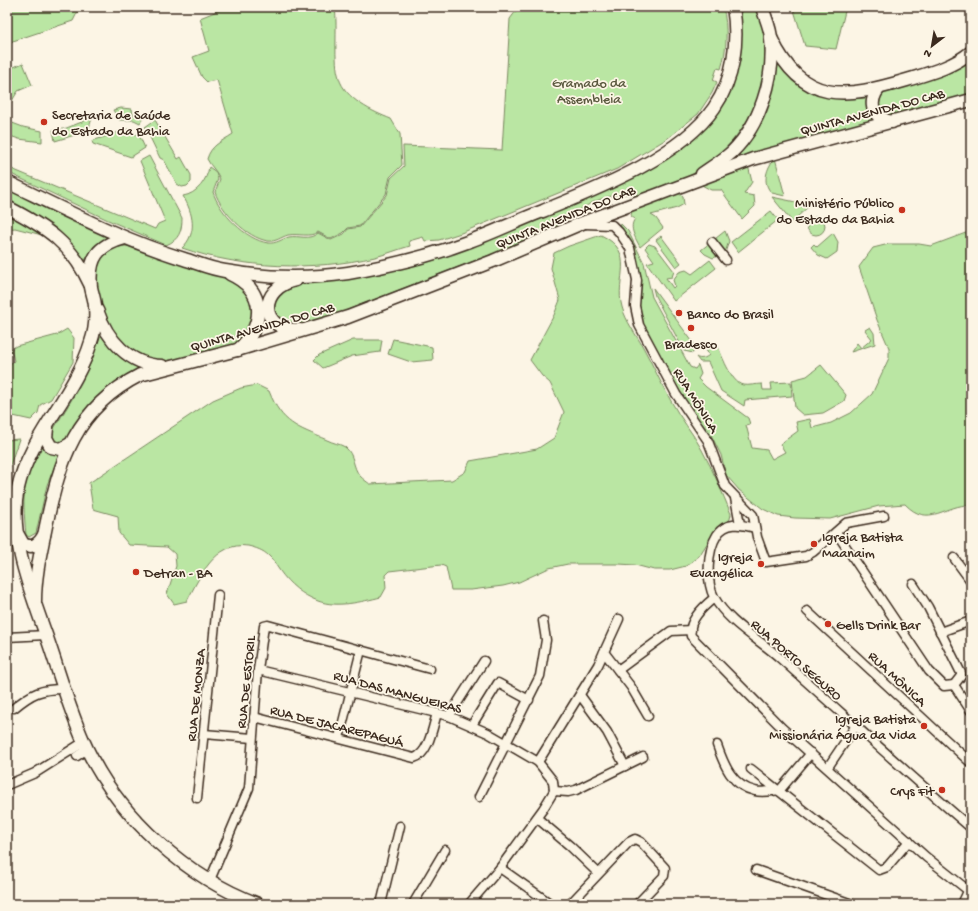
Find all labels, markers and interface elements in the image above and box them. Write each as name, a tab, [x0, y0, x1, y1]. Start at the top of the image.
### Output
north arrow	[912, 26, 952, 66]
text: N	[922, 46, 934, 60]
park label: Gramado da Assembleia	[552, 76, 627, 109]
street label: QUINTA AVENIDA DO CAB	[799, 86, 948, 141]
place label: Secretaria de Saúde do Estado da Bahia	[52, 108, 171, 141]
marker: Secretaria de Saúde do Estado da Bahia	[39, 117, 49, 127]
street label: QUINTA AVENIDA DO CAB	[494, 182, 639, 254]
place label: Ministério Público do Estado da Bahia	[777, 196, 895, 229]
marker: Ministério Público do Estado da Bahia	[897, 205, 907, 215]
street label: QUINTA AVENIDA DO CAB	[189, 299, 337, 357]
place label: Banco do Brasil	[686, 307, 774, 324]
marker: Banco do Brasil	[674, 308, 684, 318]
marker: Bradesco	[686, 323, 696, 333]
place label: Bradesco	[664, 337, 717, 354]
street label: RUA MÔNICA	[668, 366, 722, 438]
place label: Igreja Batista Maanaim	[822, 530, 904, 563]
marker: Igreja Batista Maanaim	[809, 539, 819, 549]
place label: Igreja Evangélica	[690, 550, 754, 583]
marker: Igreja Evangélica	[756, 559, 766, 569]
place label: Detran - BA	[143, 566, 213, 583]
marker: Detran - BA	[131, 567, 141, 577]
street label: RUA PORTO SEGURO	[746, 617, 845, 706]
place label: Gells Drink Bar	[836, 618, 921, 635]
marker: Gells Drink Bar	[823, 619, 833, 629]
street label: RUA DE ESTORIL	[234, 634, 261, 729]
street label: RUA DE MONZA	[184, 648, 211, 742]
street label: RUA MÔNICA	[864, 649, 930, 712]
street label: RUA DAS MANGUEIRAS	[331, 668, 464, 719]
street label: RUA DE JACAREPAGUÁ	[268, 703, 406, 752]
place label: Igreja Batista Missionária Água da Vida	[769, 712, 917, 745]
marker: Igreja Batista Missionária Água da Vida	[919, 721, 929, 731]
place label: Crys Fit	[890, 784, 935, 801]
marker: Crys Fit	[937, 785, 947, 795]

